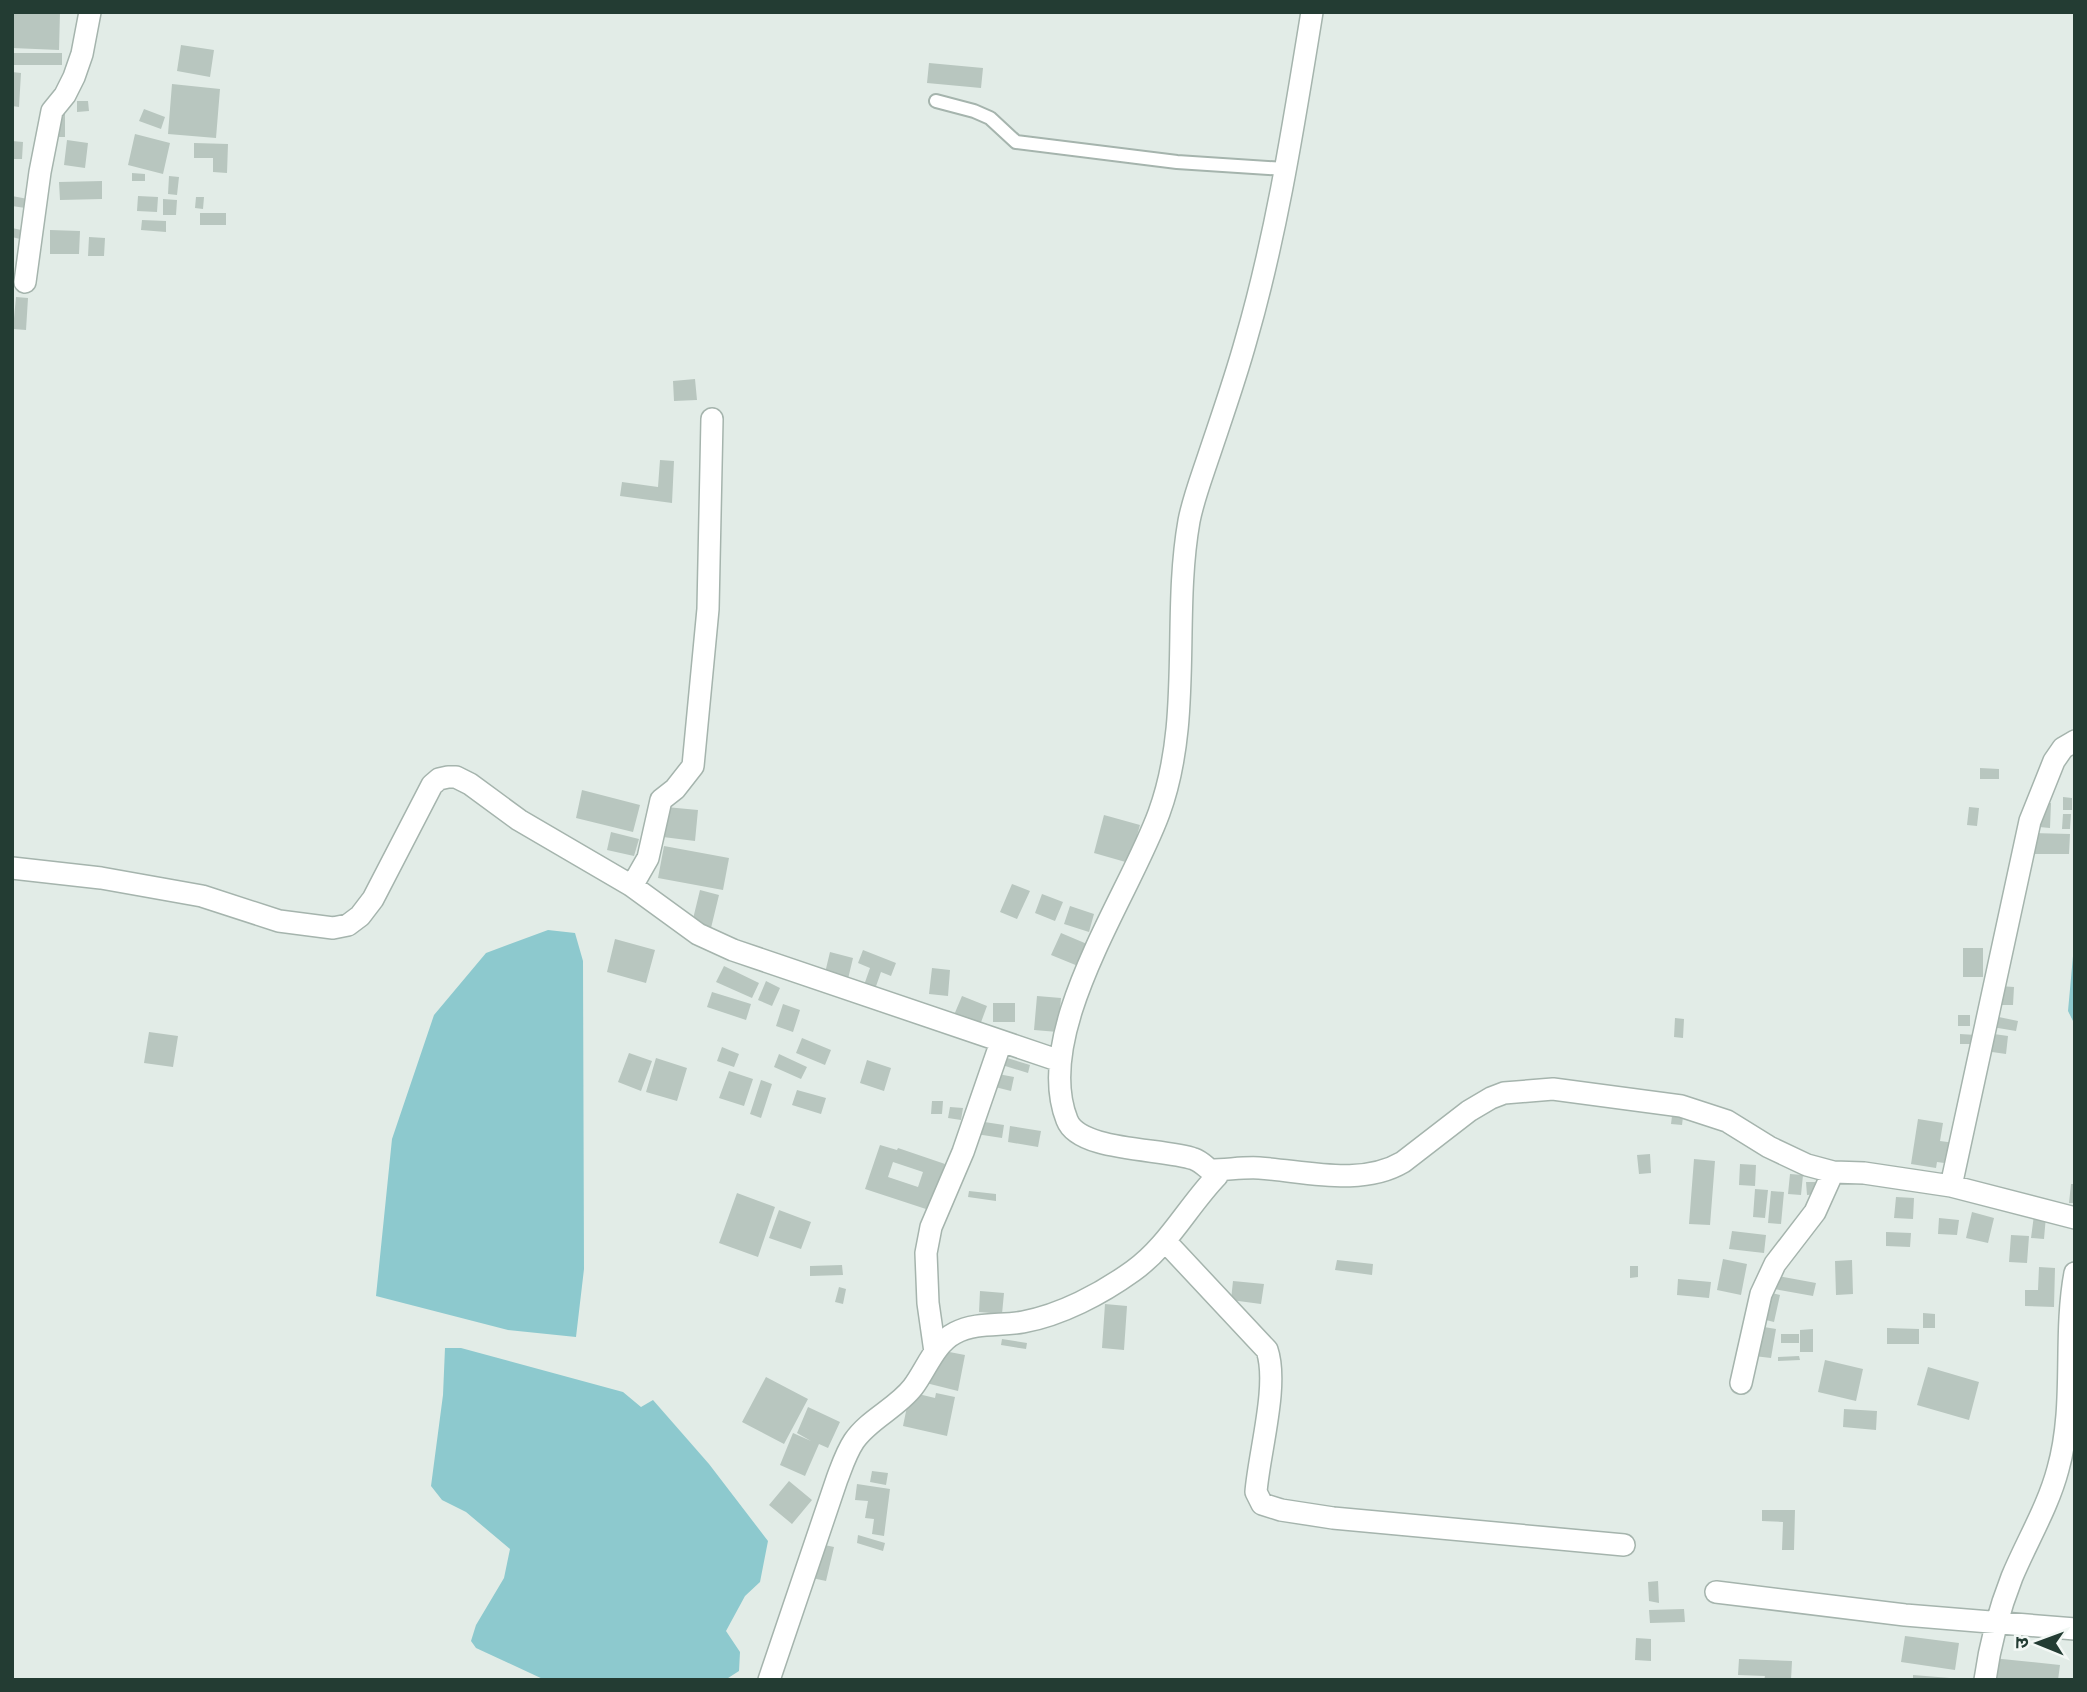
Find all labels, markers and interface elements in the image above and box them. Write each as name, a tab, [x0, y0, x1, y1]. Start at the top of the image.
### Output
north arrow	[2003, 1608, 2073, 1678]
text: उ	[2011, 1636, 2033, 1648]

